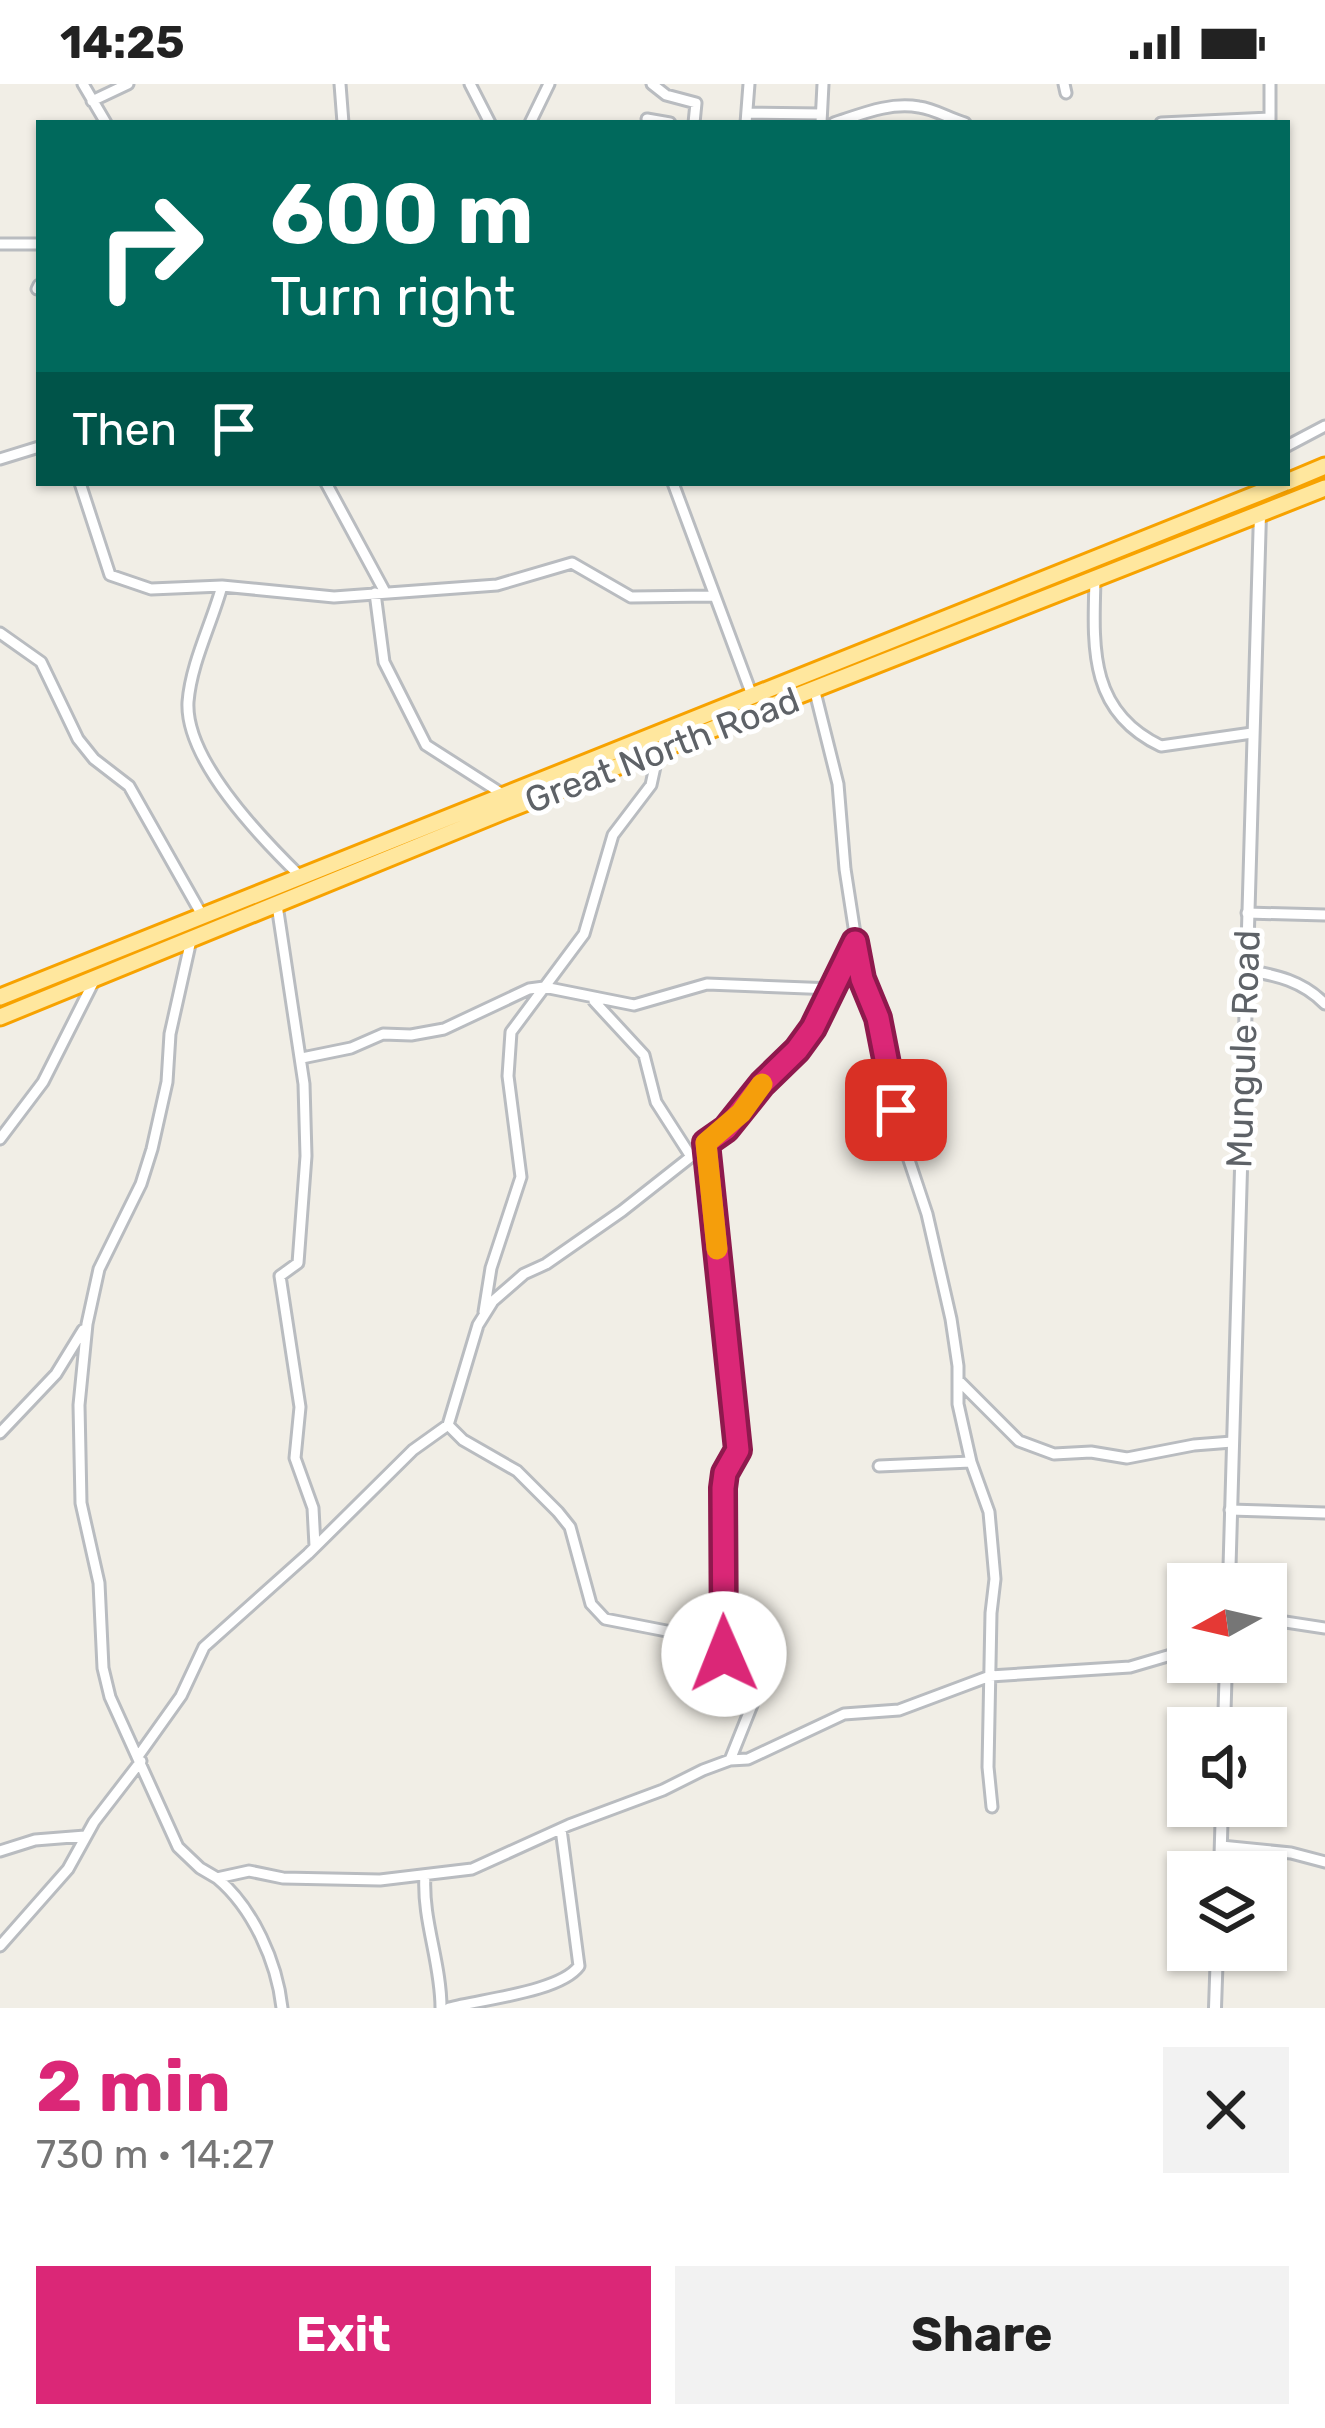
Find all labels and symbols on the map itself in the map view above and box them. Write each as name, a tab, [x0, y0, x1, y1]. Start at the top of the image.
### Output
street label: Great North Road	[519, 678, 805, 822]
street label: Mungule Road	[1217, 929, 1269, 1169]
pin	[845, 1059, 947, 1161]
north arrow	[1167, 1563, 1287, 1683]
position arrow	[661, 1591, 787, 1717]

